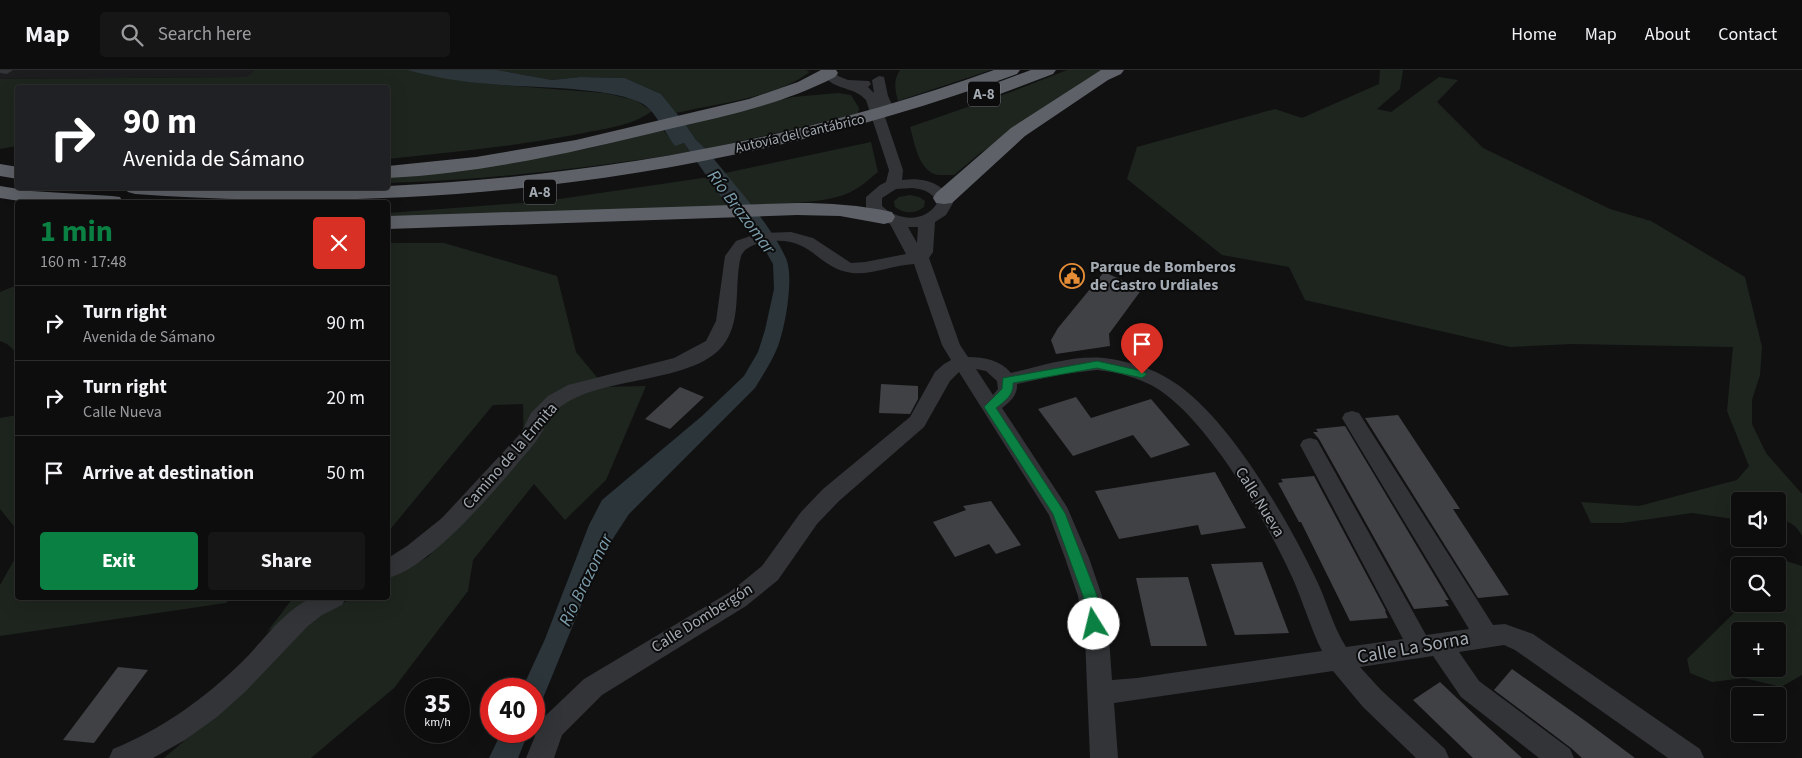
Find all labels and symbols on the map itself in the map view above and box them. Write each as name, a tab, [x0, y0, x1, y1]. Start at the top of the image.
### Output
road number: A-8	[968, 82, 1000, 106]
street label: Autovía del Cantábrico	[733, 109, 867, 159]
water label: Río Brazomar	[701, 165, 781, 260]
road number: A-8	[524, 180, 556, 204]
place label: Parque de Bomberos de Castro Urdiales	[1090, 256, 1236, 296]
public building icon: Parque de Bomberos de Castro Urdiales	[1059, 263, 1085, 289]
pin	[1121, 323, 1163, 374]
street label: Camino de la Ermita	[458, 398, 562, 514]
street label: Calle Nueva	[1230, 463, 1290, 541]
water label: Río Brazomar	[553, 529, 619, 630]
street label: Calle Dombergón	[647, 578, 757, 658]
position arrow	[1067, 597, 1119, 649]
street label: Calle La Sorna	[1355, 625, 1471, 671]
speed limit sign: 40	[480, 678, 545, 743]

